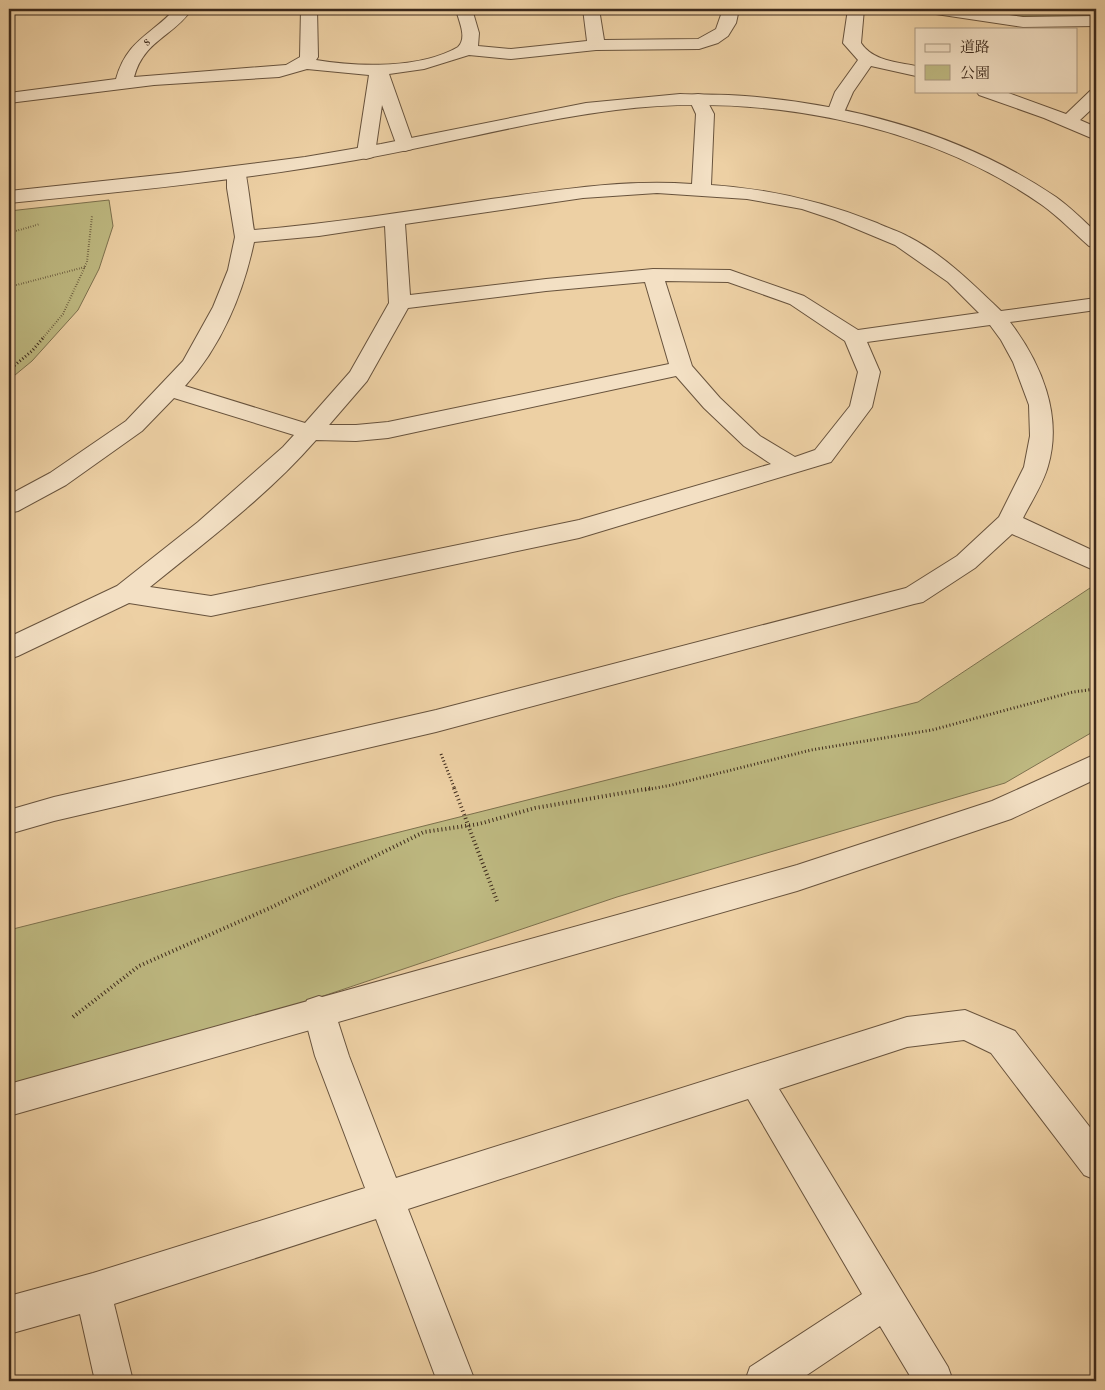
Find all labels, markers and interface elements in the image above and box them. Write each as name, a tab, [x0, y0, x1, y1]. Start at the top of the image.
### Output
legend	[915, 28, 1078, 92]
street label: s	[138, 33, 155, 50]
text: 道路	[960, 38, 990, 57]
text: 公園	[960, 64, 990, 83]

